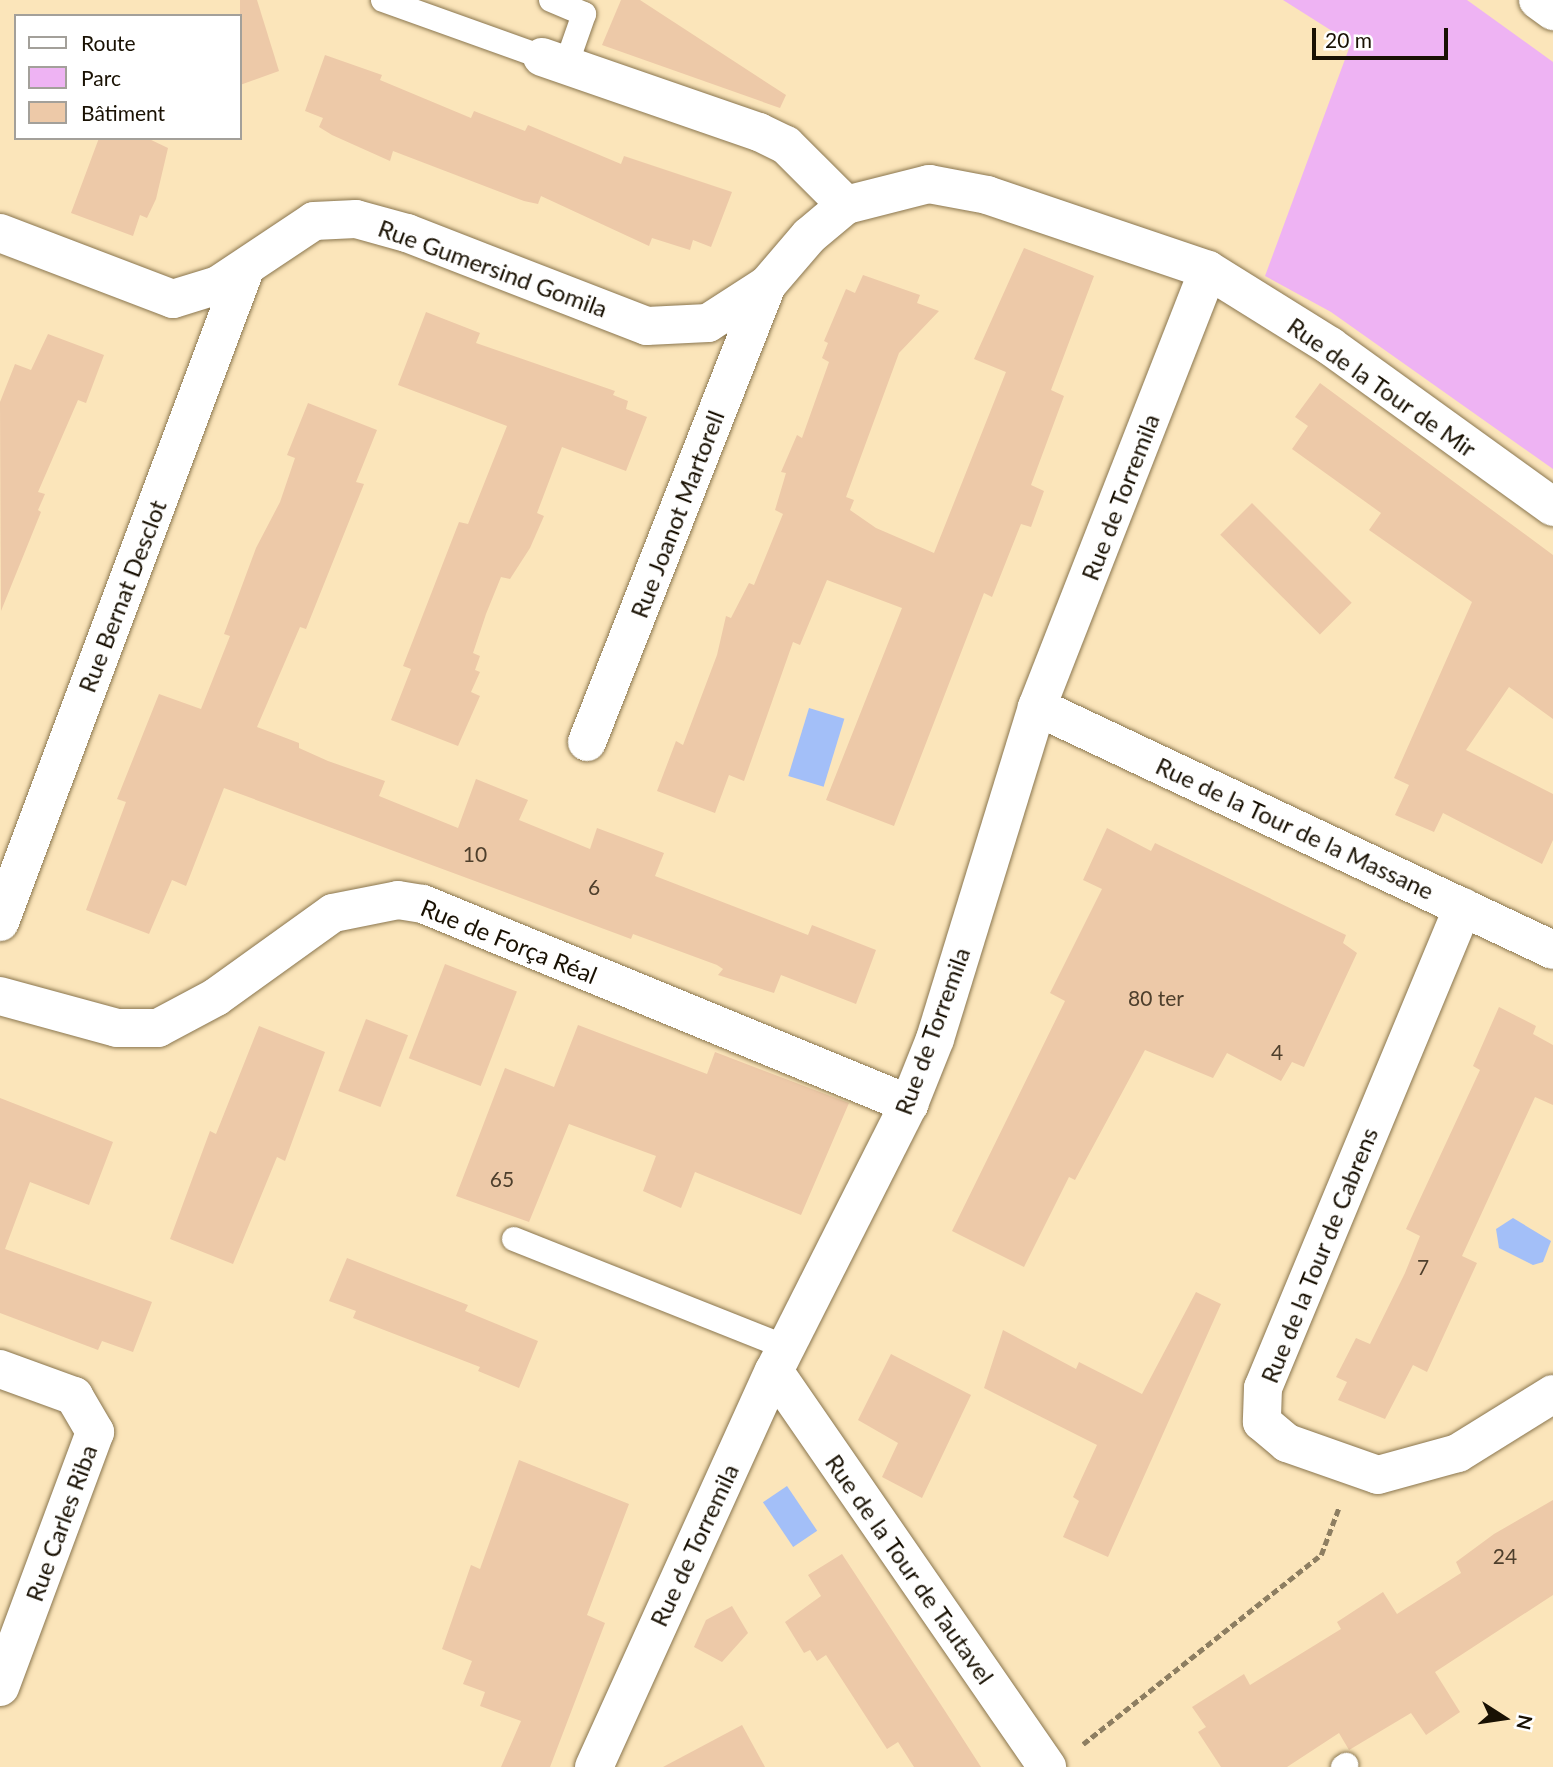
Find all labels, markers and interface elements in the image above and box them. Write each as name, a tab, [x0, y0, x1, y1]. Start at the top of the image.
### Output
legend	[14, 14, 242, 140]
scale bar	[1315, 14, 1452, 58]
text: 20 m	[1325, 27, 1372, 52]
text: Route	[81, 30, 136, 55]
text: Parc	[81, 65, 121, 90]
text: Bâtiment	[81, 100, 165, 125]
street label: Rue Gumersind Gomila	[374, 213, 612, 323]
street label: Rue de la Tour de Mir	[1282, 311, 1482, 463]
street label: Rue Joanot Martorell	[624, 406, 730, 622]
street label: Rue de Torremila	[1075, 409, 1165, 585]
street label: Rue Bernat Desclot	[72, 496, 172, 696]
street label: Rue de la Tour de la Massane	[1151, 751, 1439, 905]
house number: 10	[463, 841, 487, 867]
house number: 6	[588, 874, 600, 900]
street label: Rue de Força Réal	[417, 893, 601, 989]
street label: Rue de Torremila	[888, 943, 976, 1119]
house number: 80 ter	[1128, 985, 1184, 1011]
house number: 4	[1271, 1039, 1283, 1065]
street label: Rue de la Tour de Cabrens	[1254, 1122, 1384, 1388]
house number: 65	[490, 1166, 514, 1192]
house number: 7	[1417, 1254, 1429, 1280]
street label: Rue Carles Riba	[19, 1441, 103, 1605]
street label: Rue de la Tour de Tautavel	[819, 1448, 1001, 1690]
street label: Rue de Torremila	[644, 1459, 744, 1631]
house number: 24	[1493, 1543, 1517, 1569]
north arrow	[1469, 1683, 1539, 1753]
text: N	[1512, 1713, 1538, 1732]

